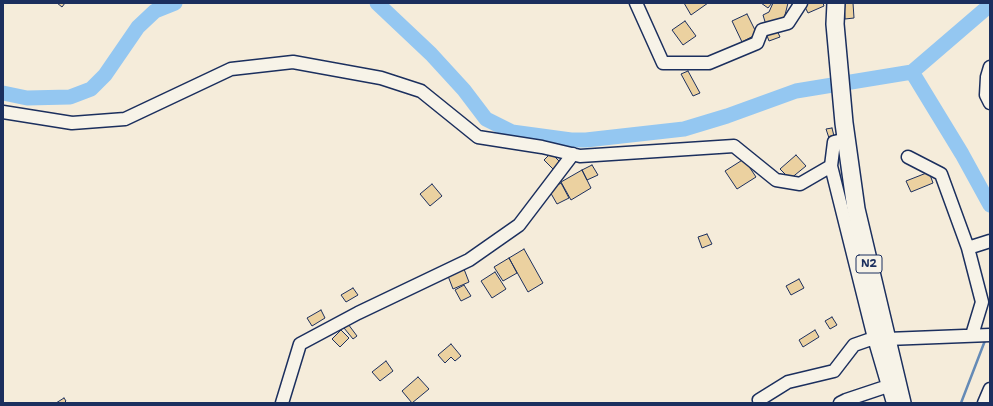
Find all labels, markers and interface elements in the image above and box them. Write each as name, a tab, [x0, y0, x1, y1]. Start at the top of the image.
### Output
road number: N2	[856, 255, 882, 273]

